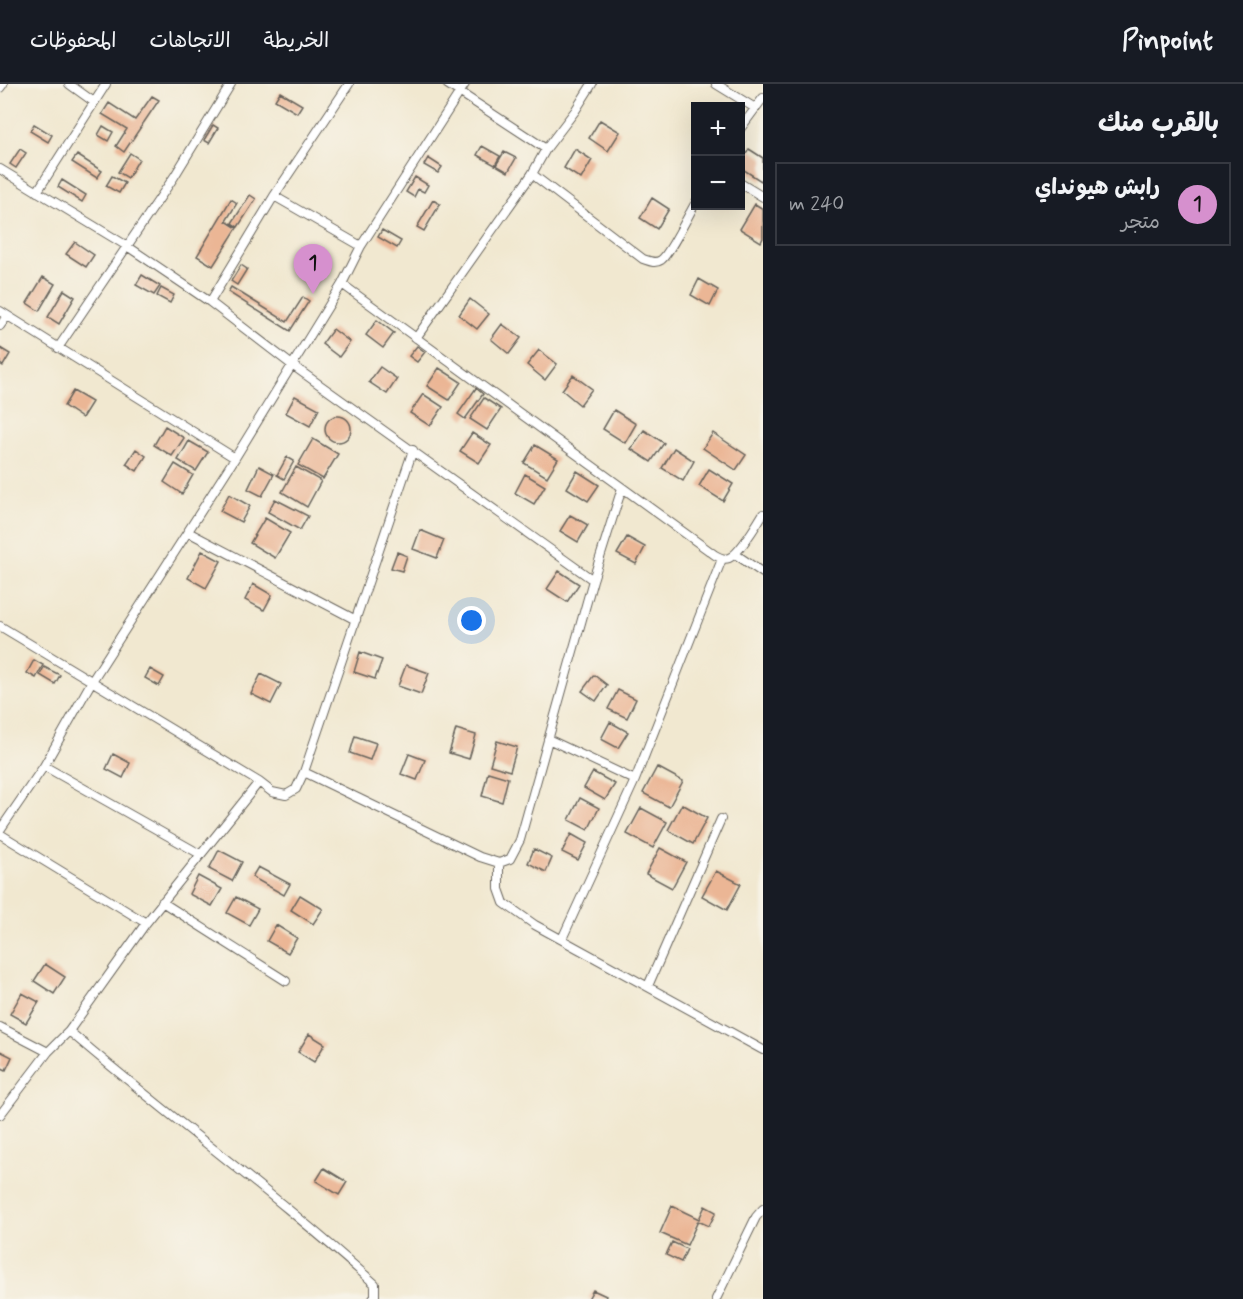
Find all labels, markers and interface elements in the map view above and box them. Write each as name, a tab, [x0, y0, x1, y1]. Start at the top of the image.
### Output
text: Pinpoint	[1122, 23, 1213, 60]
text: المحفوظات	[30, 27, 116, 55]
text: الاتجاهات	[149, 27, 231, 55]
text: الخريطة	[264, 27, 329, 55]
map controls	[691, 102, 745, 210]
button: +	[691, 102, 745, 156]
text: بالقرب منك	[1098, 107, 1219, 141]
button: −	[691, 156, 745, 210]
text: رابش هيونداي	[1035, 174, 1160, 202]
text: 240 m	[789, 191, 844, 218]
text: 1	[1193, 191, 1202, 218]
text: متجر	[1121, 209, 1160, 236]
pin: 1	[294, 244, 332, 294]
your location	[457, 606, 486, 635]

